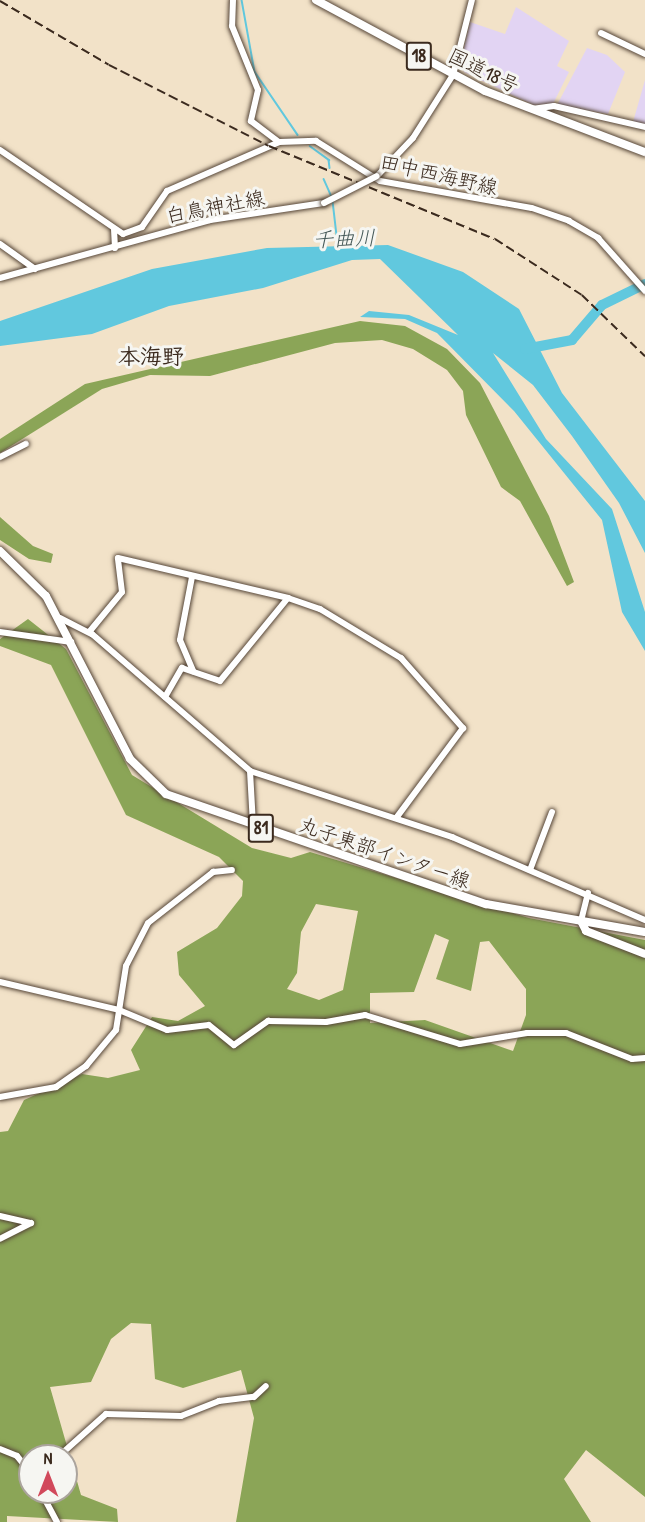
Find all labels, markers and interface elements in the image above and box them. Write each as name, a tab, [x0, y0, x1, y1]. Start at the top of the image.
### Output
road number: 18	[406, 41, 432, 71]
street label: 国道18号	[445, 43, 523, 97]
street label: 田中西海野線	[378, 149, 500, 199]
street label: 白鳥神社線	[164, 185, 266, 227]
water label: 千曲川	[312, 225, 376, 253]
district label: 本海野	[118, 344, 184, 370]
street label: 丸子東部インター線	[296, 811, 474, 893]
road number: 81	[248, 813, 274, 843]
north arrow	[18, 1444, 78, 1504]
text: N	[44, 1447, 52, 1469]

